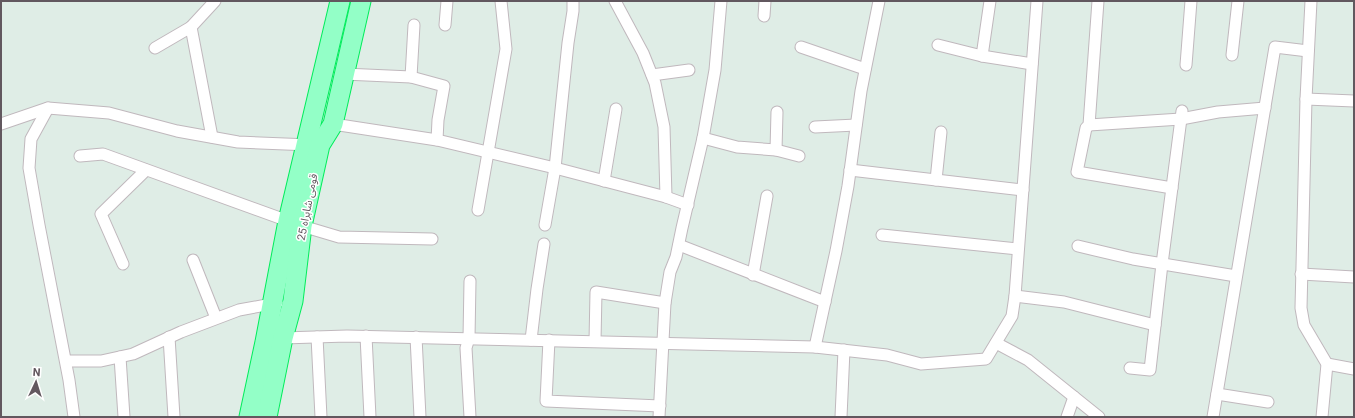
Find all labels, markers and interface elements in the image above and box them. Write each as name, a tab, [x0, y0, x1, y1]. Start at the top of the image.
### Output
street label: قومی شاہراہ 25	[295, 173, 320, 242]
north arrow	[16, 362, 56, 402]
text: N	[32, 366, 41, 379]

